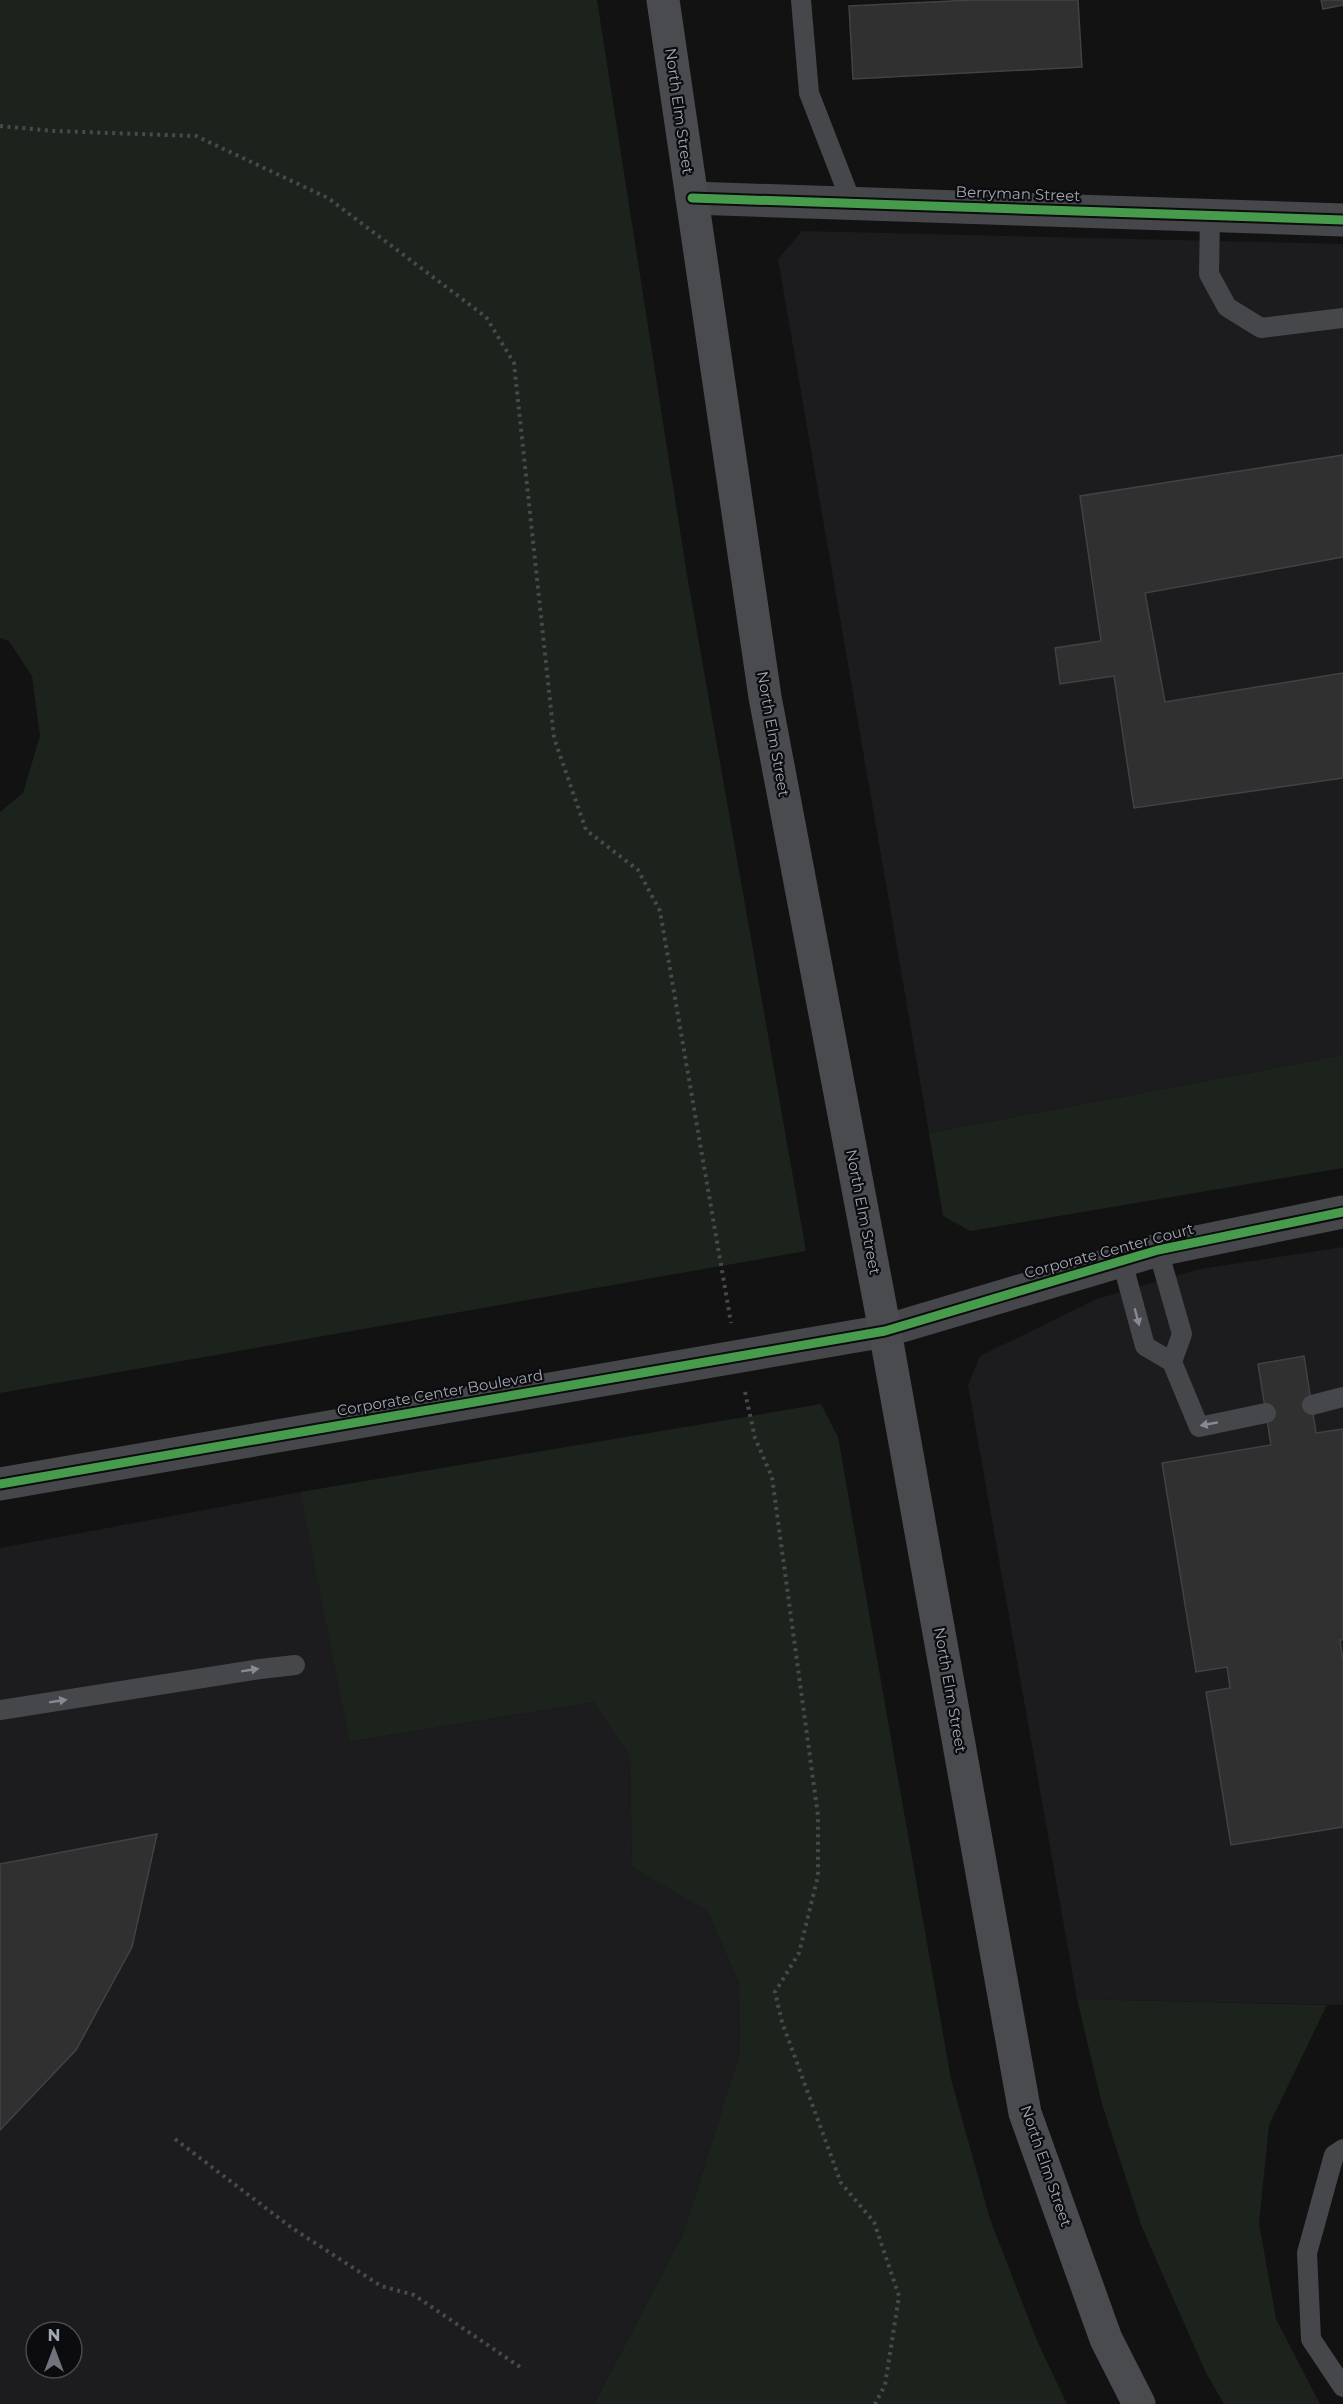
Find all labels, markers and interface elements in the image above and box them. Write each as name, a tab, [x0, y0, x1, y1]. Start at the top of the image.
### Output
street label: North Elm Street	[661, 47, 698, 175]
street label: Berryman Street	[955, 182, 1081, 205]
street label: North Elm Street	[753, 670, 794, 798]
street label: North Elm Street	[842, 1148, 885, 1276]
street label: Corporate Center Court	[1022, 1219, 1196, 1282]
one-way arrow	[1133, 1308, 1142, 1326]
street label: Corporate Center Boulevard	[335, 1365, 544, 1420]
one-way arrow	[1199, 1420, 1218, 1429]
street label: North Elm Street	[930, 1626, 971, 1754]
one-way arrow	[241, 1665, 260, 1674]
one-way arrow	[48, 1696, 67, 1705]
street label: North Elm Street	[1017, 2103, 1076, 2229]
north arrow	[24, 2320, 84, 2380]
text: N	[48, 2326, 60, 2345]

